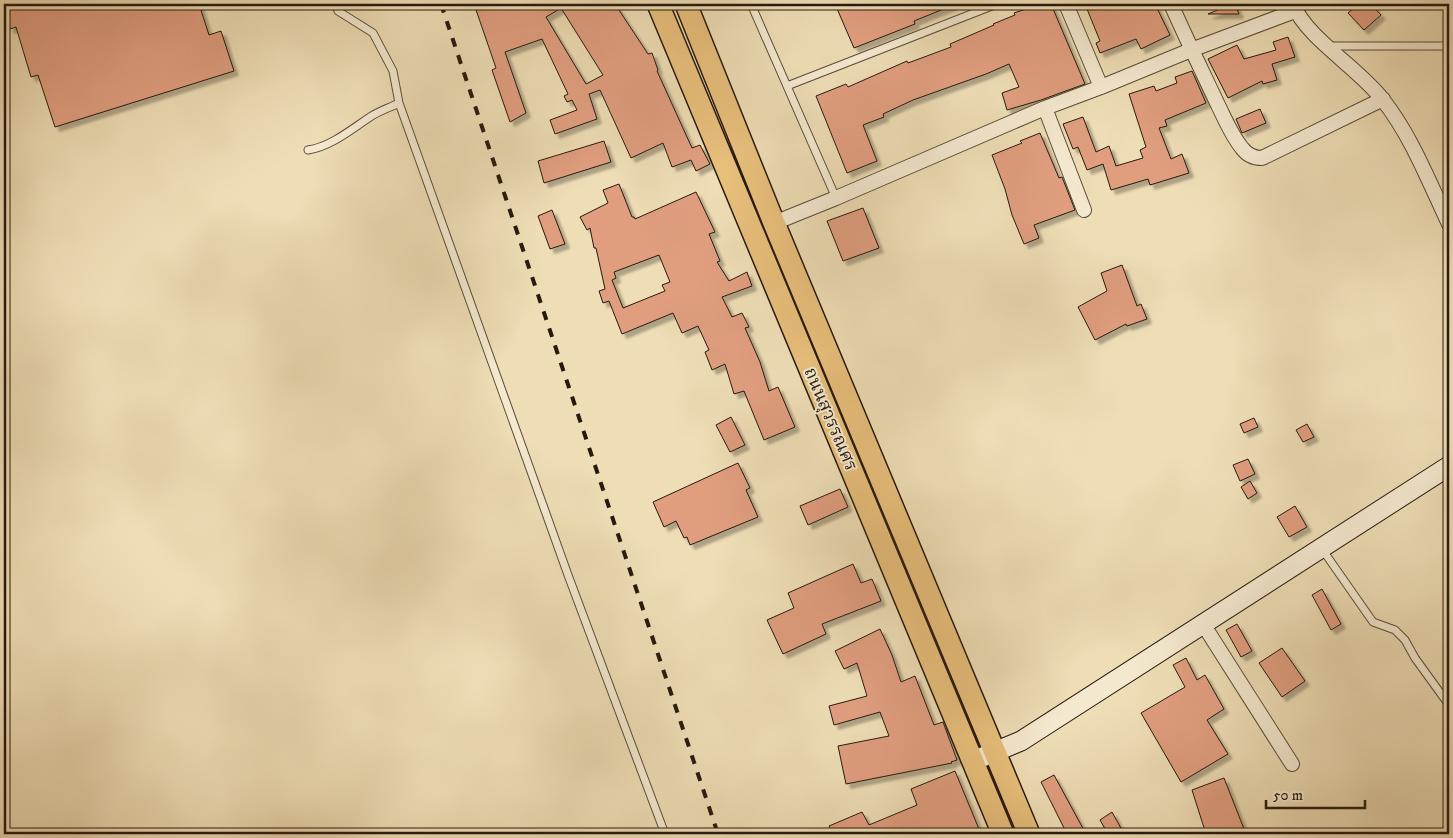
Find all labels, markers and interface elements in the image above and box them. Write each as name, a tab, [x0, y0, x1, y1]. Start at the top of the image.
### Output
street label: ถนนสุวรรณศร	[798, 364, 862, 474]
scale bar	[1266, 778, 1364, 810]
text: 50 m	[1273, 786, 1303, 805]

